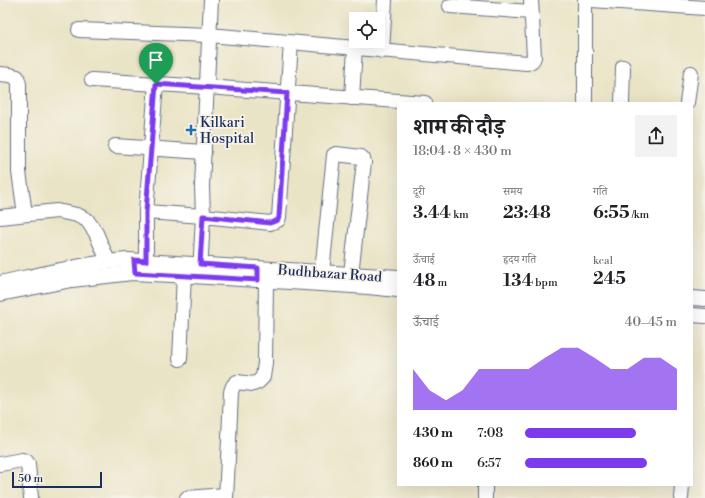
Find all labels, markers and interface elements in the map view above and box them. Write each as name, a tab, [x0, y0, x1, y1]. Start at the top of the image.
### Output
map controls	[349, 12, 385, 48]
button: locate	[349, 12, 385, 48]
pin	[139, 43, 173, 84]
icon: arrive	[145, 49, 167, 71]
place label: Kilkari Hospital	[200, 114, 254, 148]
text: शाम की दौड़	[413, 114, 505, 141]
button: share	[635, 115, 677, 157]
marker: Kilkari Hospital	[185, 124, 197, 136]
text: 18:04 · 8 × 430 m	[413, 143, 512, 159]
text: दूरी	[413, 185, 425, 199]
text: समय	[503, 185, 522, 199]
text: गति	[593, 185, 607, 199]
text: 3.44	[413, 202, 451, 224]
text: 23:48	[503, 202, 551, 224]
text: 6:55	[593, 202, 629, 224]
text: km	[451, 208, 469, 222]
text: /km	[629, 208, 649, 222]
text: ऊँचाई	[413, 253, 435, 267]
text: हृदय गति	[503, 253, 536, 267]
text: kcal	[593, 254, 613, 268]
street label: Budhbazar Road	[276, 261, 383, 287]
text: 245	[593, 268, 626, 290]
text: 48	[413, 270, 435, 292]
text: 134	[503, 270, 533, 292]
text: m	[435, 276, 447, 290]
text: bpm	[533, 276, 558, 290]
text: ऊँचाई	[413, 314, 439, 330]
text: 40–45 m	[625, 314, 677, 330]
text: 430 m	[413, 425, 453, 441]
text: 7:08	[477, 425, 503, 441]
text: 860 m	[413, 455, 453, 471]
text: 6:57	[477, 455, 501, 471]
scale bar	[12, 470, 102, 489]
text: 50 m	[18, 472, 43, 486]

